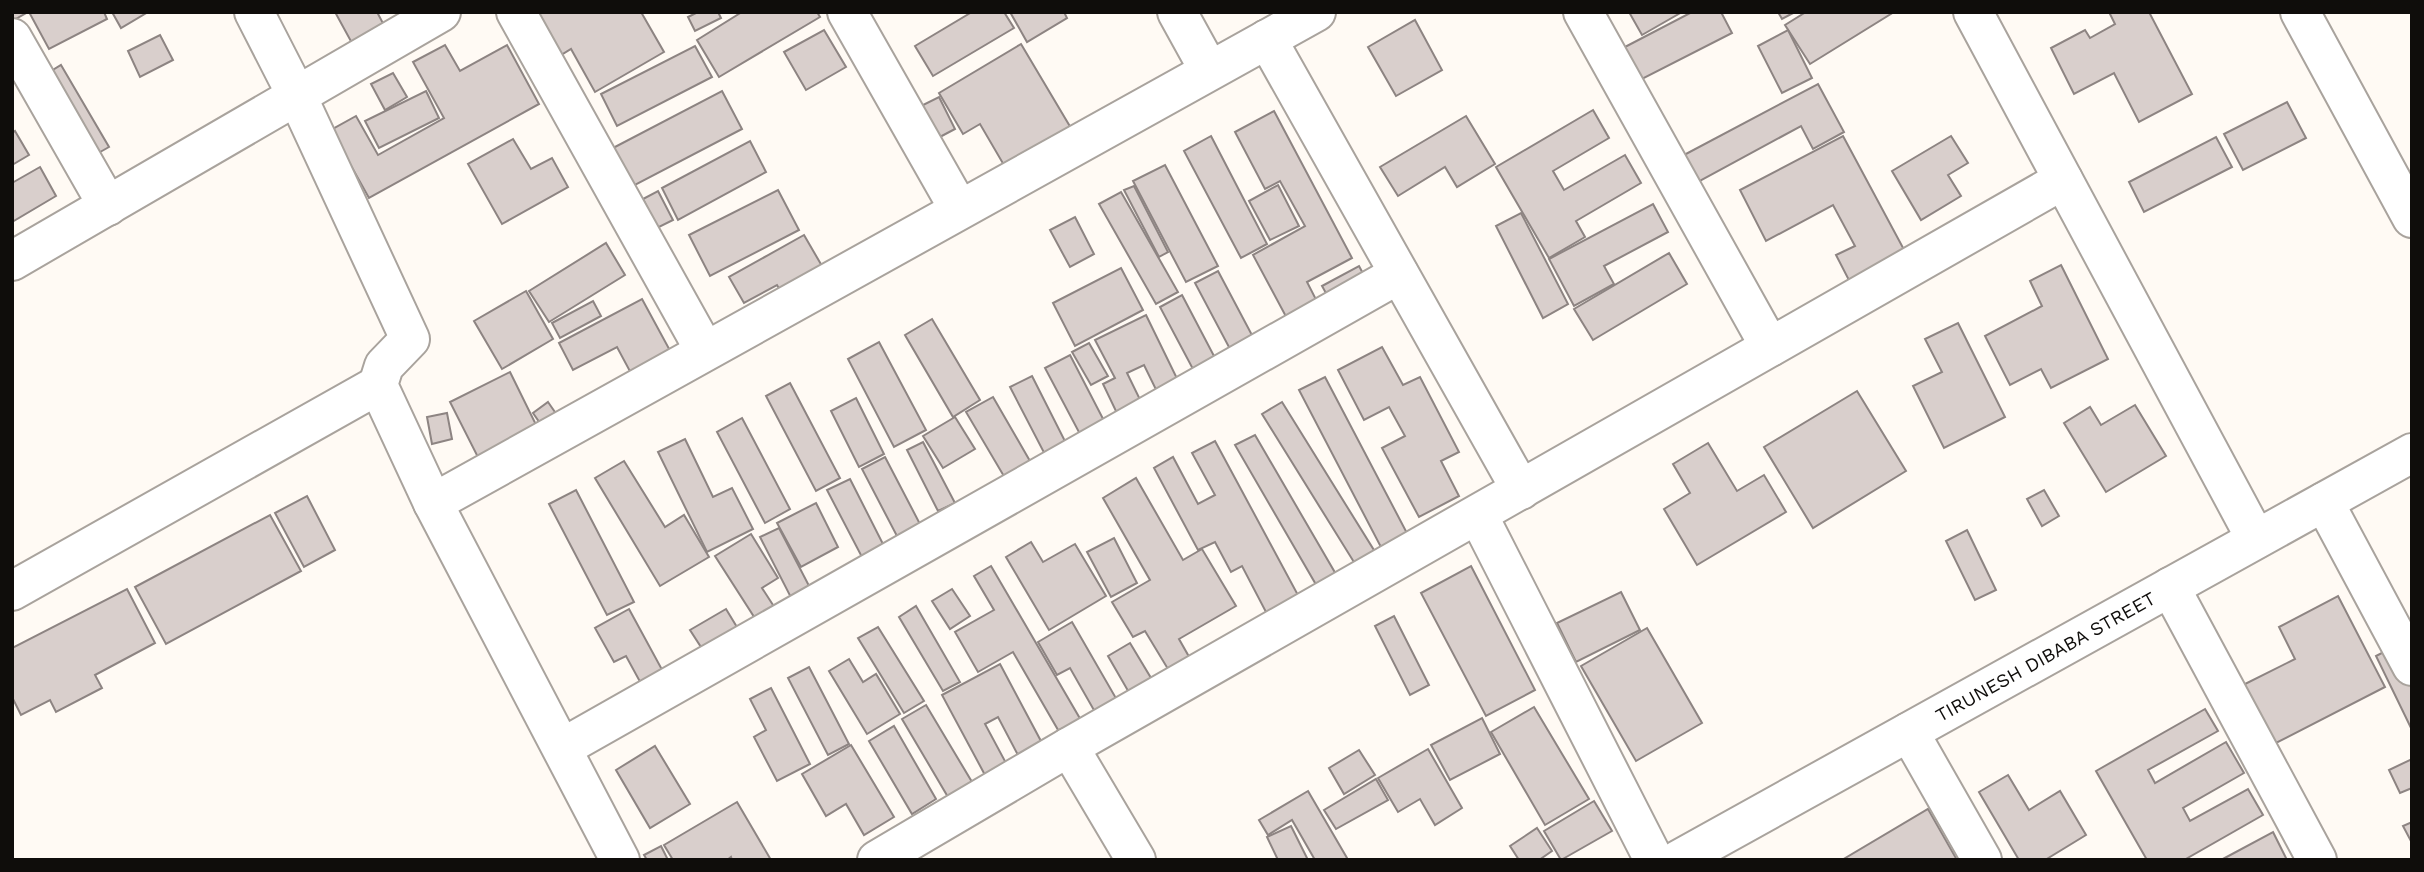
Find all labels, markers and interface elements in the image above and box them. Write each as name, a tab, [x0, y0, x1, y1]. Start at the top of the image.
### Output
street label: TIRUNESH DIBABA STREET	[1931, 586, 2159, 727]

